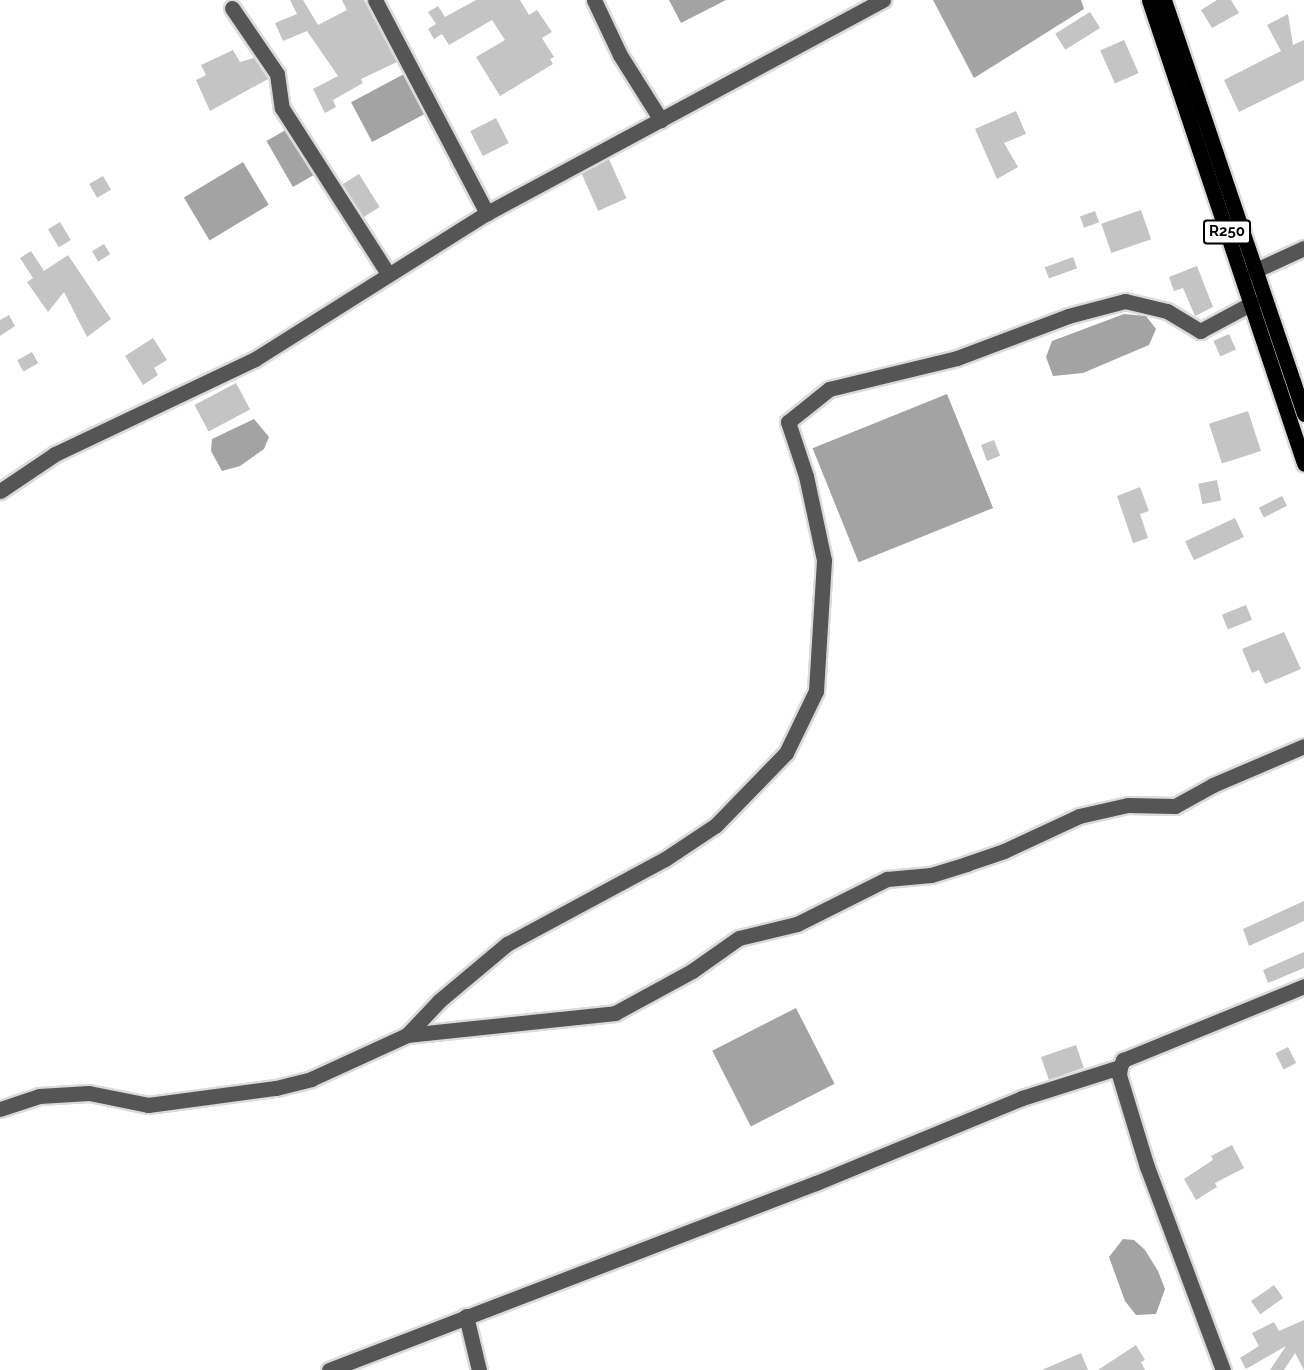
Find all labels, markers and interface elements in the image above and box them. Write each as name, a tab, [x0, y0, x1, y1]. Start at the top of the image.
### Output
road number: R250	[1203, 220, 1251, 244]

